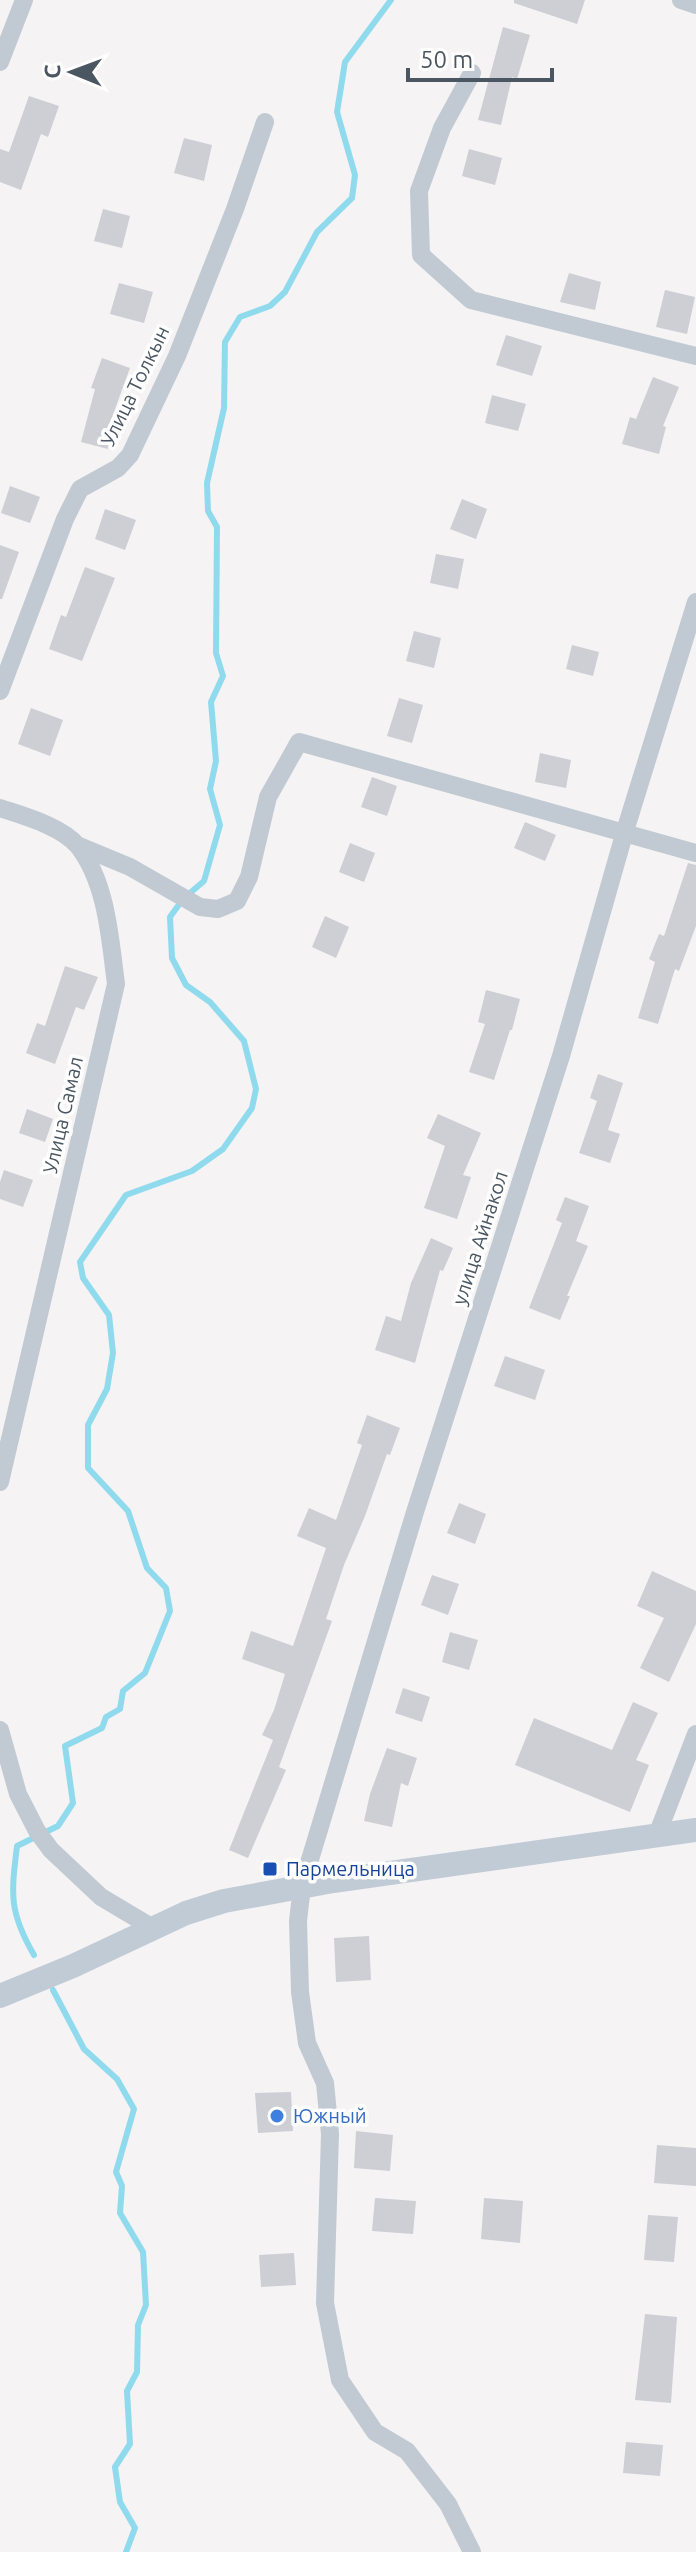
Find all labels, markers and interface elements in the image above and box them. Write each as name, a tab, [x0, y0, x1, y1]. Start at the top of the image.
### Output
north arrow	[32, 32, 112, 112]
scale bar	[408, 32, 552, 82]
text: 50 m	[420, 46, 473, 73]
text: С	[39, 64, 64, 79]
street label: Улица Толкын	[96, 322, 174, 450]
street label: Улица Самал	[38, 1054, 87, 1176]
street label: улица Айнакол	[447, 1168, 512, 1308]
place label: Пармельница	[286, 1857, 415, 1880]
marker: Пармельница	[261, 1860, 279, 1878]
place label: Южный	[293, 2104, 367, 2127]
marker: Южный	[268, 2107, 286, 2125]

